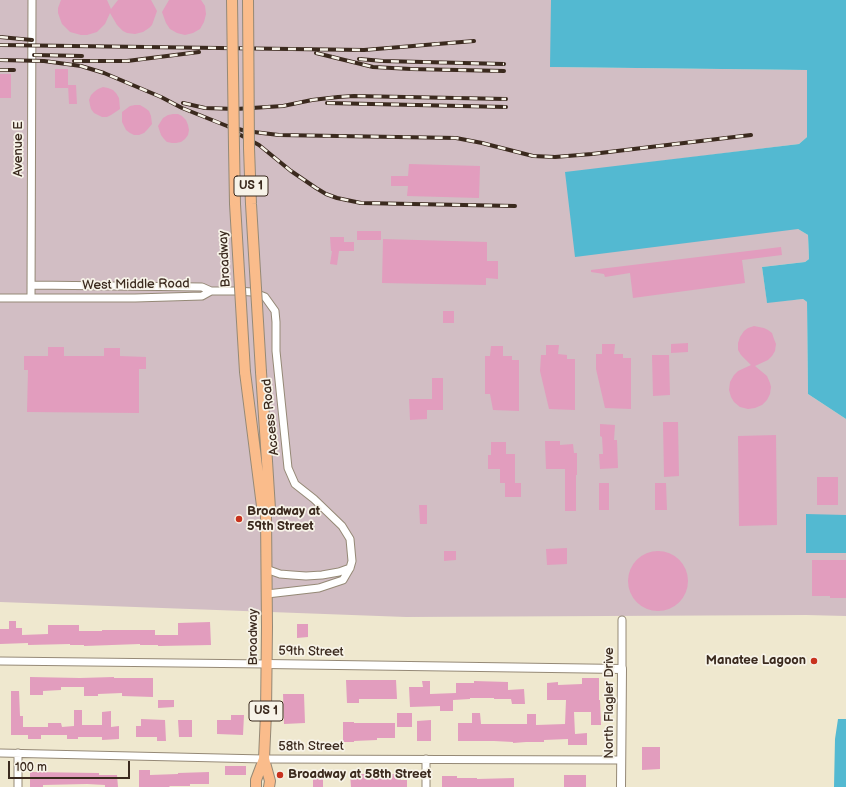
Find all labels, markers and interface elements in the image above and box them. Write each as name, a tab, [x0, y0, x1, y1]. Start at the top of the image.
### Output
street label: Avenue E	[11, 121, 27, 177]
road number: US 1	[234, 176, 268, 196]
street label: Broadway	[216, 230, 234, 288]
street label: West Middle Road	[82, 276, 190, 294]
street label: Access Road	[259, 378, 283, 456]
place label: Broadway at 59th Street	[247, 504, 320, 535]
marker: Broadway at 59th Street	[234, 514, 244, 524]
street label: Broadway	[246, 609, 262, 665]
street label: 59th Street	[278, 644, 344, 660]
street label: North Flagler Drive	[602, 647, 618, 759]
place label: Manatee Lagoon	[706, 653, 806, 669]
marker: Manatee Lagoon	[809, 656, 819, 666]
road number: US 1	[249, 701, 283, 721]
street label: 58th Street	[278, 739, 344, 755]
scale bar	[10, 753, 132, 779]
text: 100 m	[15, 760, 47, 775]
place label: Broadway at 58th Street	[288, 767, 431, 783]
marker: Broadway at 58th Street	[275, 770, 285, 780]

